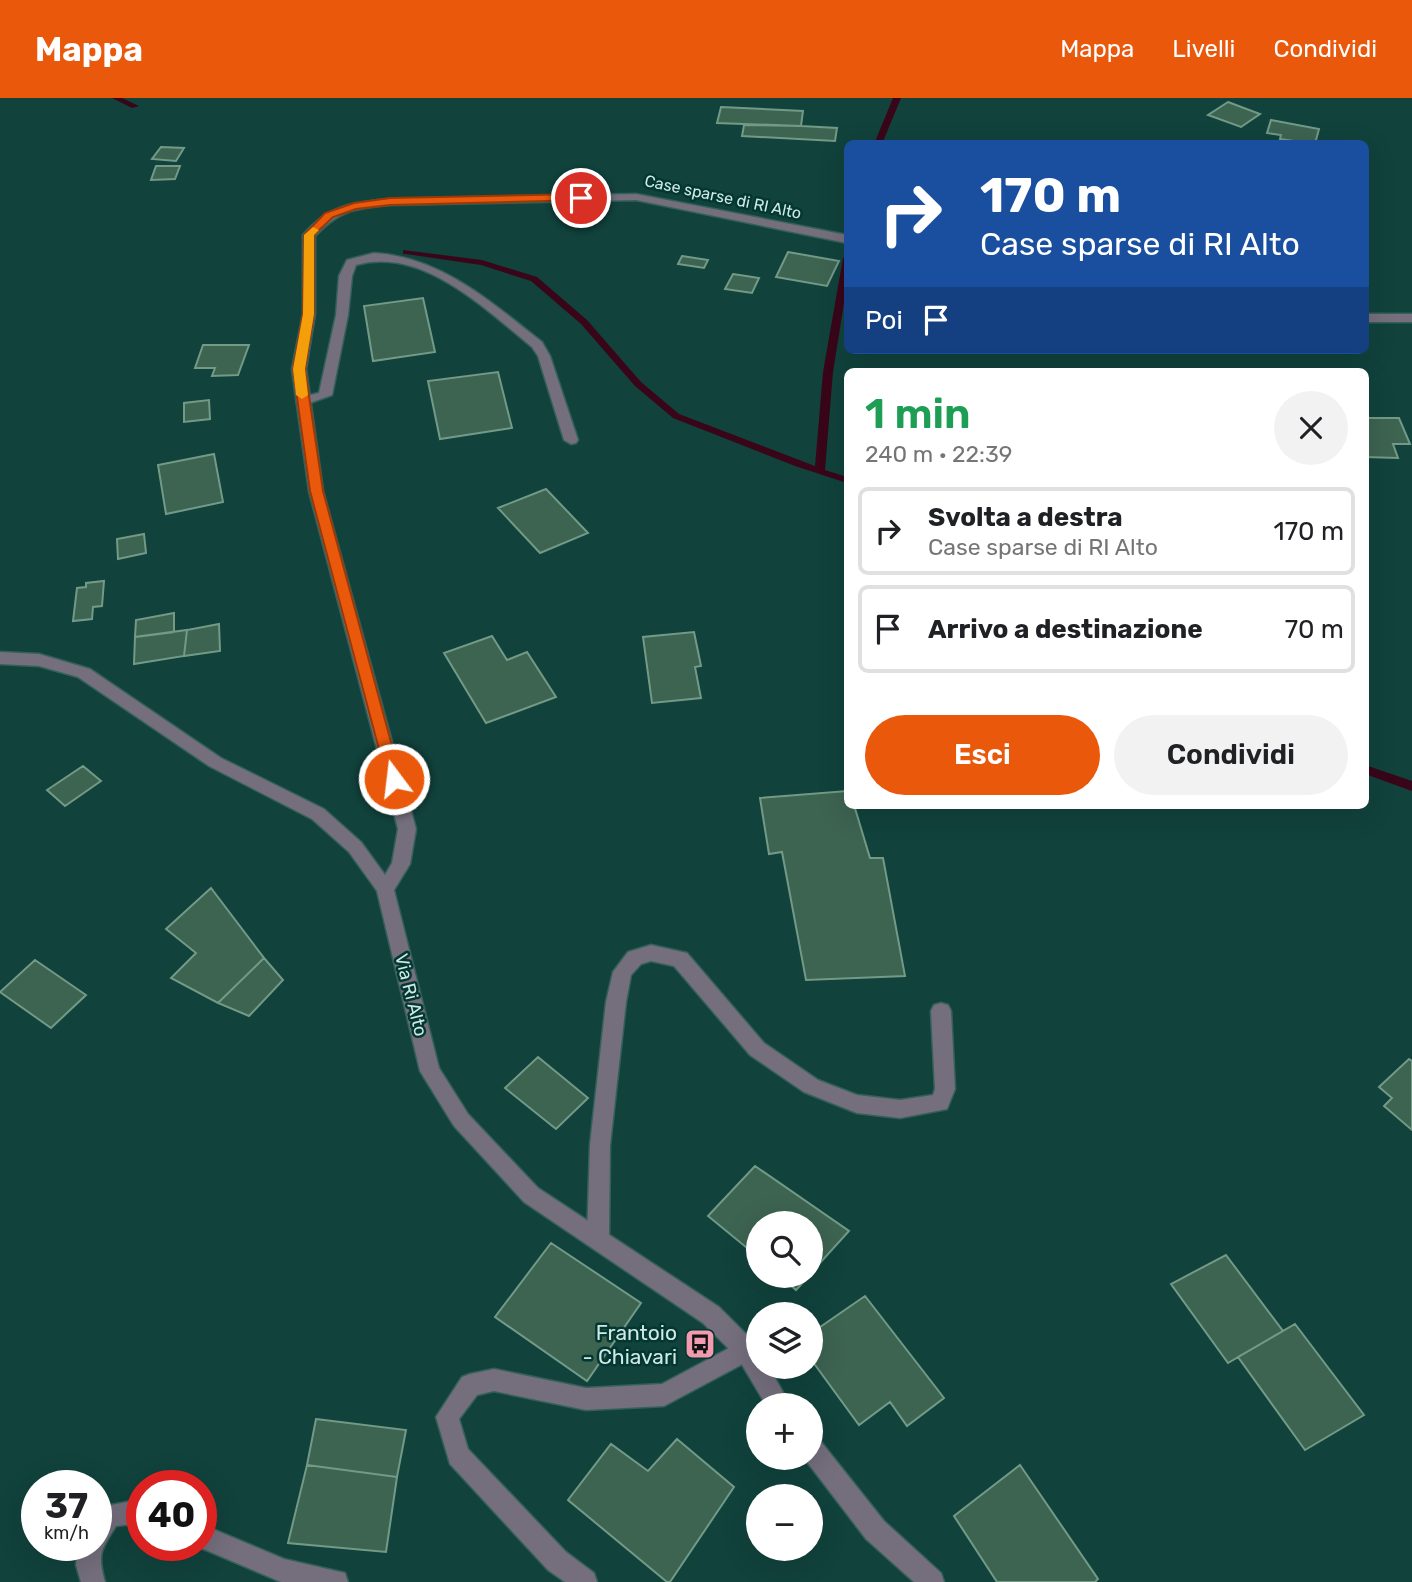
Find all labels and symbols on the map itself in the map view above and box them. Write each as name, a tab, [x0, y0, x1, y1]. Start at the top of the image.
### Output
pin	[551, 168, 611, 228]
street label: Case sparse di RI Alto	[643, 171, 803, 223]
position arrow	[357, 742, 431, 816]
street label: Via Ri Alto	[390, 951, 432, 1039]
place label: Frantoio - Chiavari	[583, 1320, 677, 1369]
bus stop icon: Frantoio - Chiavari	[683, 1327, 717, 1361]
speed limit sign: 40	[126, 1470, 217, 1561]

